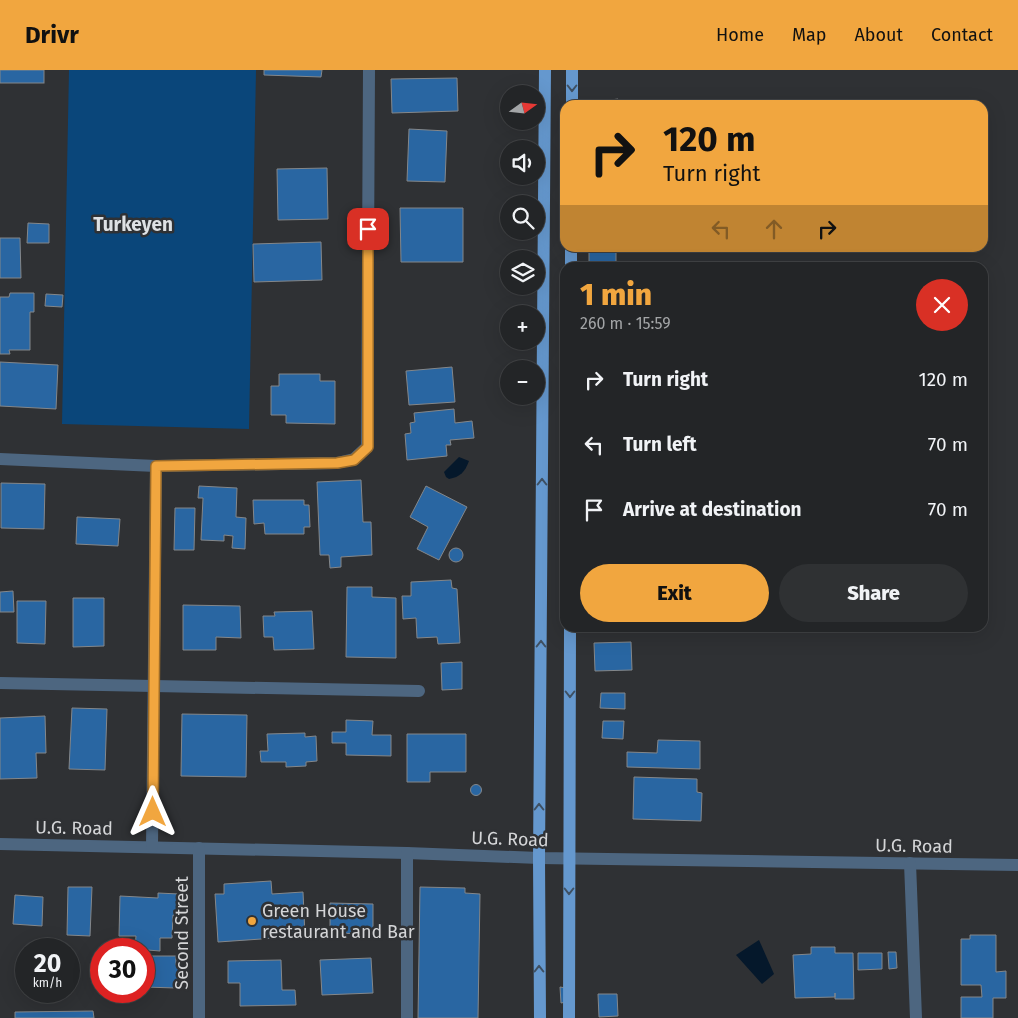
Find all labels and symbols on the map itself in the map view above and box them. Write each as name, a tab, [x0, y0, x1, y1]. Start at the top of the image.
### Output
one-way arrow	[567, 84, 577, 92]
north arrow	[500, 85, 545, 130]
pin	[347, 208, 389, 250]
district label: Turkeyen	[93, 213, 173, 236]
one-way arrow	[537, 478, 547, 486]
one-way arrow	[535, 640, 546, 648]
one-way arrow	[565, 690, 575, 698]
position arrow	[126, 785, 178, 837]
one-way arrow	[534, 803, 544, 810]
street label: U.G. Road	[35, 816, 113, 840]
street label: U.G. Road	[471, 827, 549, 851]
street label: U.G. Road	[875, 834, 953, 858]
street label: Second Street	[171, 876, 193, 990]
one-way arrow	[564, 888, 574, 895]
place label: Green House restaurant and Bar	[262, 900, 415, 943]
marker: Green House restaurant and Bar	[246, 915, 258, 927]
speed limit sign: 30	[90, 938, 155, 1003]
one-way arrow	[534, 965, 544, 973]

